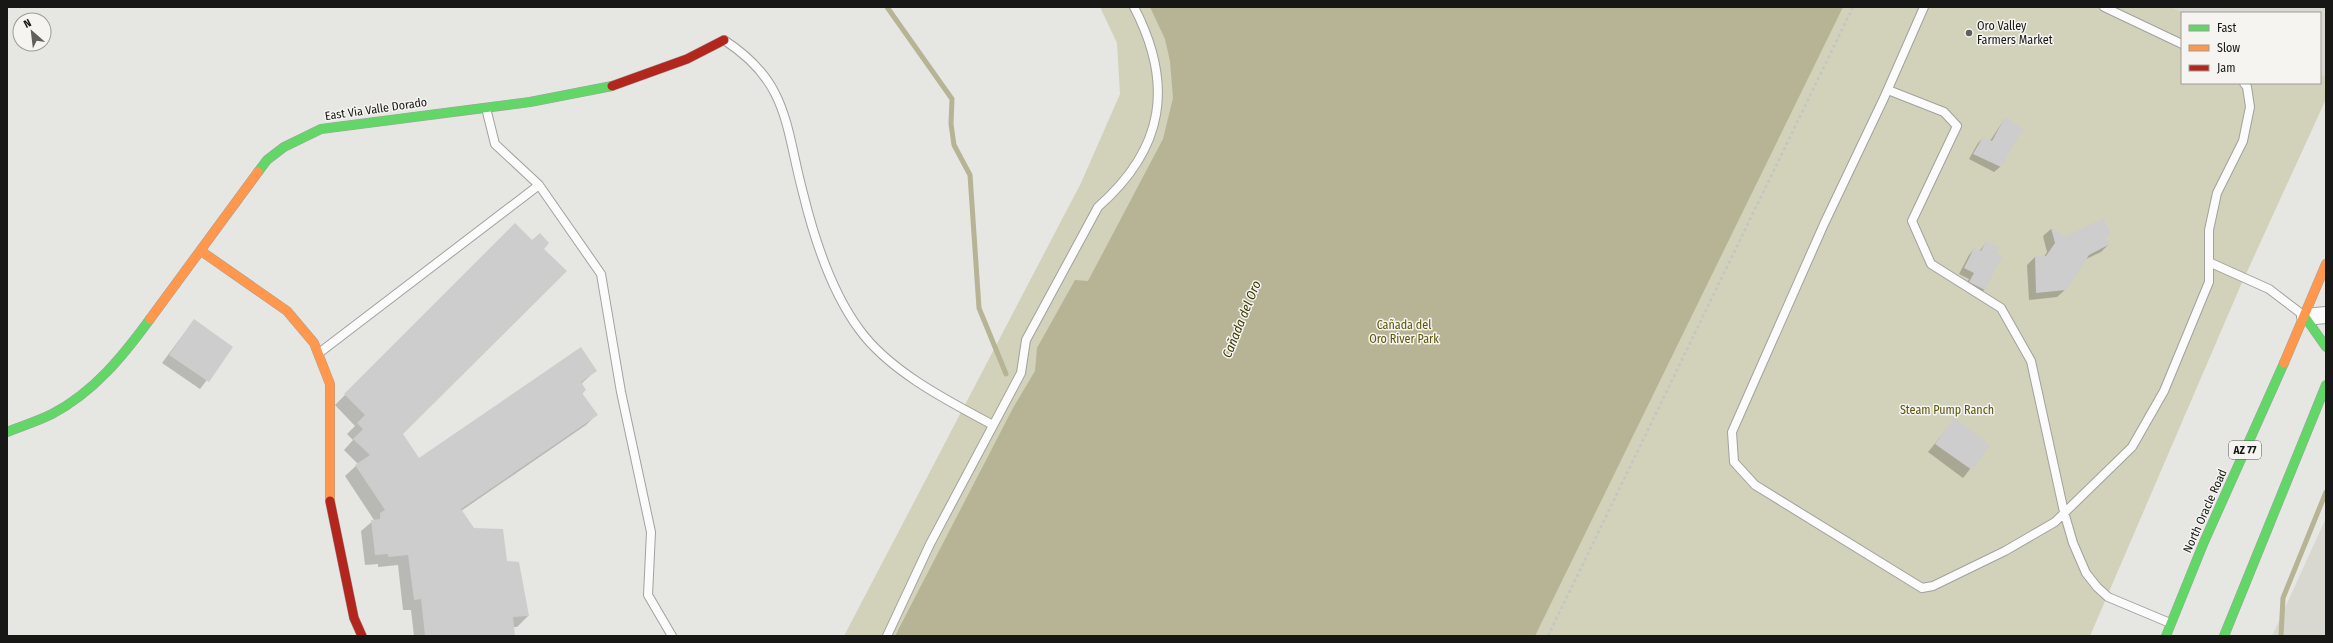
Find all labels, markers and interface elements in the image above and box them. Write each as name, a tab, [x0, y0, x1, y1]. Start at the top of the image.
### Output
north arrow	[12, 12, 52, 52]
legend	[2181, 12, 2321, 84]
text: N	[22, 16, 34, 31]
place label: Oro Valley Farmers Market	[1977, 19, 2053, 47]
text: Fast	[2217, 21, 2236, 35]
marker: Oro Valley Farmers Market	[1964, 28, 1974, 38]
text: Slow	[2217, 41, 2240, 55]
text: Jam	[2217, 61, 2235, 75]
street label: East Via Valle Dorado	[324, 95, 428, 123]
water label: Cañada del Oro	[1219, 278, 1264, 360]
park label: Cañada del Oro River Park	[1369, 318, 1439, 346]
park label: Steam Pump Ranch	[1900, 403, 1994, 417]
road number: AZ 77	[2229, 441, 2261, 459]
street label: North Oracle Road	[2180, 467, 2230, 555]

